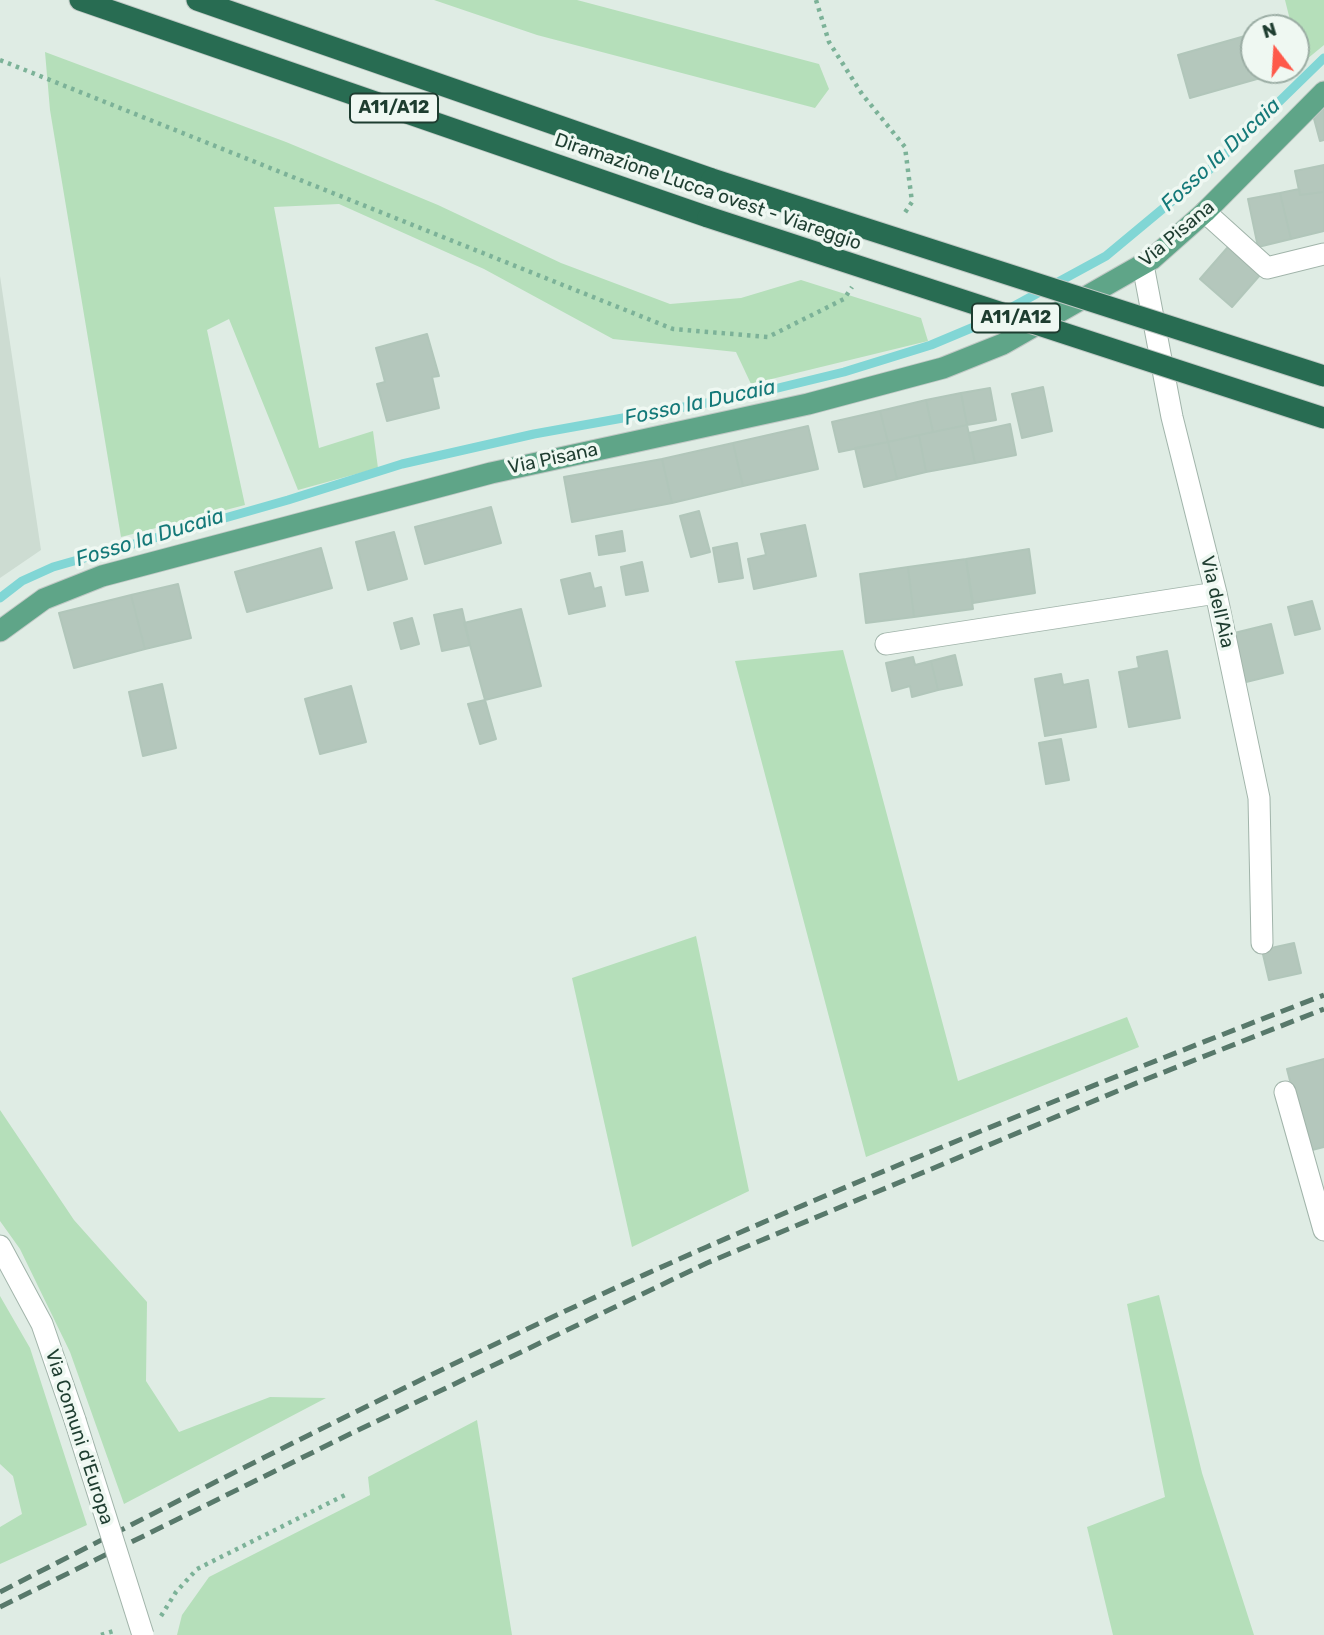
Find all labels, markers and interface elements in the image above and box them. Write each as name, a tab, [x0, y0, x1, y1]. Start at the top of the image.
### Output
north arrow	[1240, 14, 1310, 84]
text: N	[1259, 17, 1279, 43]
water label: Fosso la Ducaia	[1156, 93, 1286, 217]
road number: A11/A12	[350, 94, 438, 122]
street label: Diramazione Lucca ovest - Viareggio	[552, 129, 864, 255]
street label: Via Pisana	[1135, 196, 1219, 272]
road number: A11/A12	[972, 304, 1060, 332]
water label: Fosso la Ducaia	[622, 375, 778, 431]
street label: Via Pisana	[506, 438, 600, 480]
water label: Fosso la Ducaia	[73, 503, 227, 573]
street label: Via dell'Aia	[1195, 554, 1239, 650]
street label: Via Comuni d'Europa	[40, 1347, 118, 1527]

